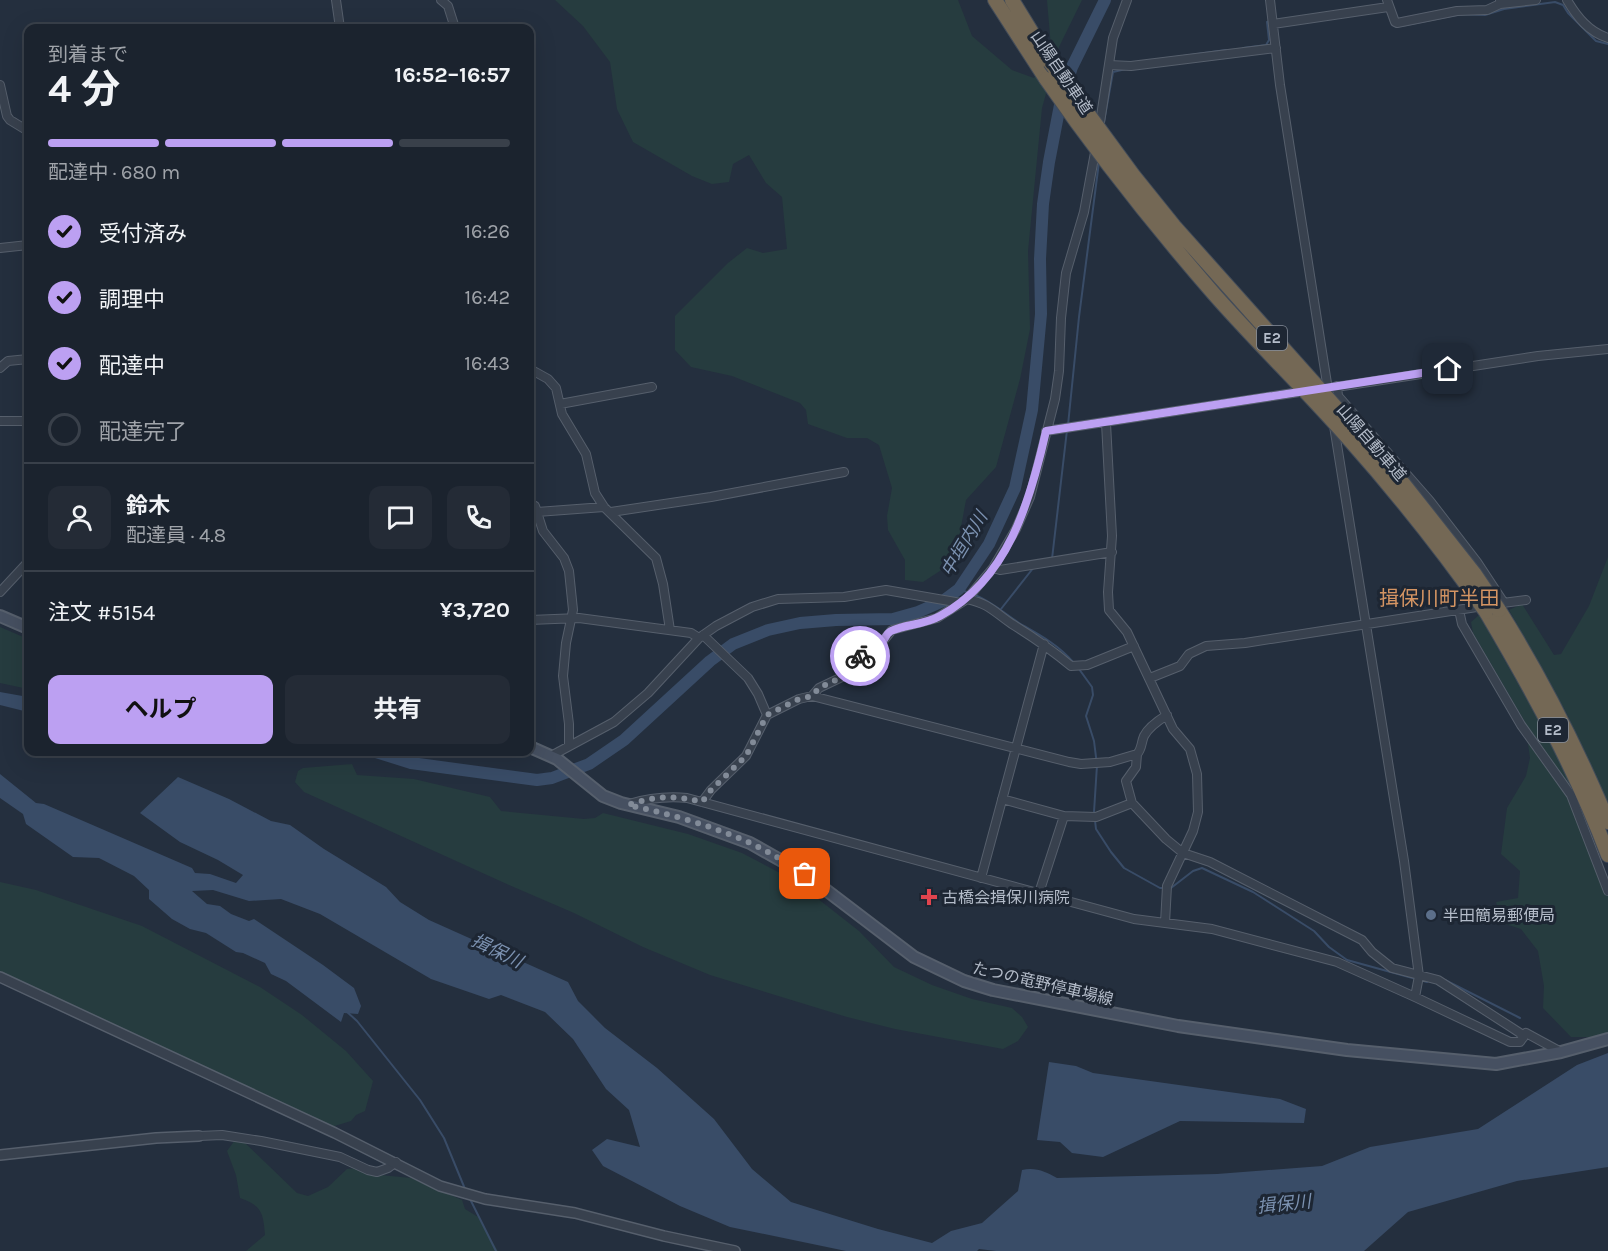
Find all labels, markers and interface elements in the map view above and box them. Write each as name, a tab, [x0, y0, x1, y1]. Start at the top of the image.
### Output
street label: 山陽自動車道	[1027, 27, 1096, 117]
text: 到着まで	[48, 43, 128, 66]
text: 16:52–16:57	[394, 62, 510, 88]
text: 4 分	[48, 66, 120, 112]
text: 配達中 · 680 m	[48, 161, 180, 184]
icon: check	[48, 215, 81, 248]
text: 16:26	[464, 220, 510, 243]
text: 受付済み	[99, 221, 187, 247]
icon: check	[48, 281, 81, 314]
text: 16:42	[465, 286, 510, 309]
text: 調理中	[99, 287, 165, 313]
road number: E2	[1257, 326, 1287, 350]
pin	[1422, 343, 1473, 394]
icon: check	[48, 347, 81, 380]
text: 16:43	[464, 352, 510, 375]
icon: home	[1431, 352, 1464, 385]
text: 配達中	[99, 353, 165, 379]
street label: 山陽自動車道	[1333, 400, 1410, 485]
text: 配達完了	[99, 419, 187, 445]
button: person	[48, 486, 111, 549]
button: chat	[369, 486, 432, 549]
button: phone	[447, 486, 510, 549]
text: 鈴木	[126, 493, 170, 519]
water label: 中垣内川	[936, 506, 993, 581]
text: 配達員 · 4.8	[126, 524, 226, 547]
district label: 揖保川町半田	[1379, 587, 1499, 610]
text: ¥3,720	[440, 597, 510, 623]
text: 注文 #5154	[48, 600, 155, 626]
courier	[830, 626, 890, 686]
icon: bike	[844, 640, 877, 673]
button: ヘルプ	[48, 675, 273, 744]
button: 共有	[285, 675, 510, 744]
road number: E2	[1538, 718, 1568, 742]
pin	[779, 848, 830, 899]
icon: bag	[788, 857, 821, 890]
marker: 古橋会揖保川病院	[920, 888, 938, 906]
place label: 古橋会揖保川病院	[942, 888, 1070, 907]
place label: 半田簡易郵便局	[1443, 906, 1555, 925]
marker: 半田簡易郵便局	[1424, 908, 1438, 922]
water label: 揖保川	[468, 929, 528, 974]
street label: たつの竜野停車場線	[971, 958, 1115, 1009]
water label: 揖保川	[1256, 1190, 1314, 1218]

